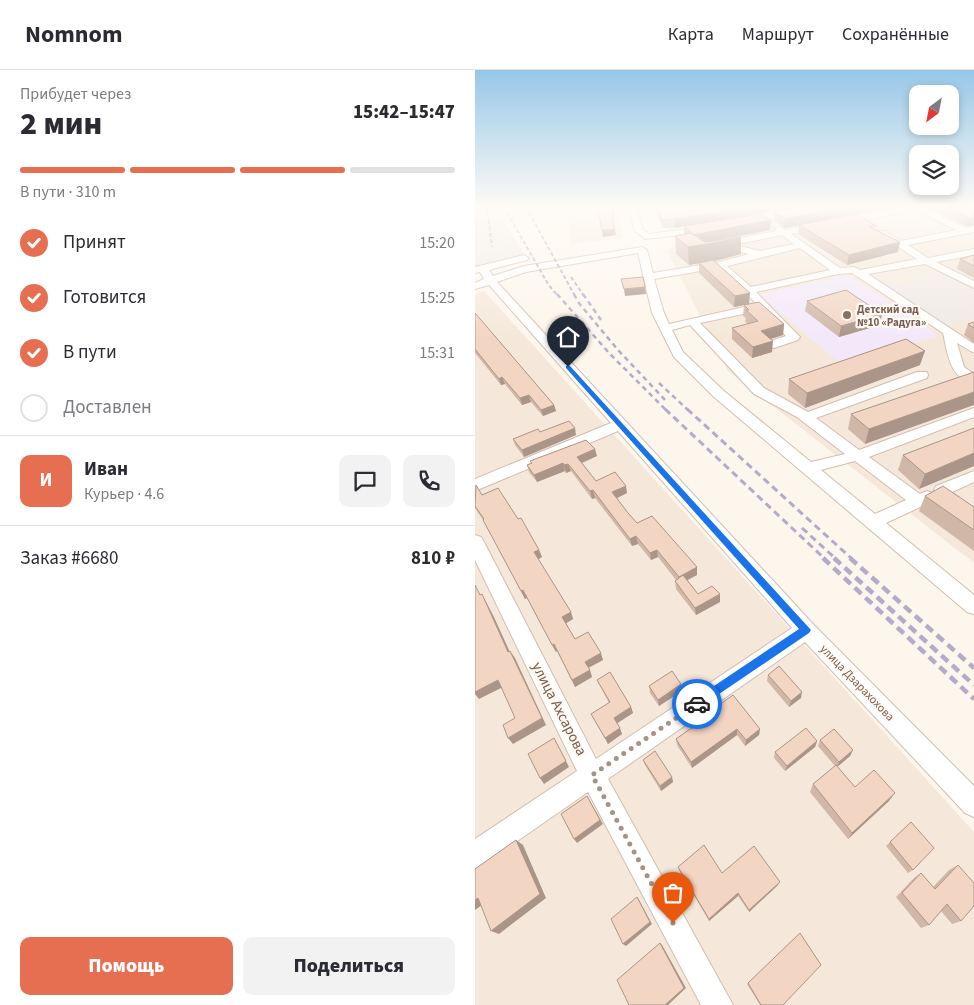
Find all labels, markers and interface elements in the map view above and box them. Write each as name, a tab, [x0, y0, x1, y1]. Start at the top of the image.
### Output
text: Nomnom	[25, 17, 122, 52]
text: Карта	[668, 22, 714, 47]
text: Маршрут	[742, 22, 814, 47]
text: Сохранённые	[842, 22, 949, 47]
text: Прибудет через	[20, 83, 131, 105]
north arrow	[909, 85, 959, 135]
map controls	[909, 85, 959, 195]
text: 15:42–15:47	[353, 99, 455, 126]
text: 2 мин	[20, 101, 102, 147]
button: layers	[909, 145, 959, 195]
text: В пути · 310 m	[20, 181, 116, 203]
icon: check	[20, 229, 48, 257]
text: Принят	[63, 229, 126, 256]
text: 15:20	[419, 232, 455, 254]
icon: check	[20, 284, 48, 312]
text: Готовится	[63, 284, 146, 311]
text: 15:25	[419, 287, 455, 309]
place label: Детский сад №10 «Радуга»	[857, 302, 926, 330]
marker: Детский сад №10 «Радуга»	[841, 309, 853, 321]
pin	[547, 316, 589, 367]
icon: home	[554, 323, 582, 351]
icon: check	[20, 339, 48, 367]
text: В пути	[63, 339, 117, 366]
text: 15:31	[419, 342, 455, 364]
text: Доставлен	[63, 394, 152, 421]
button: chat	[339, 455, 391, 507]
button: phone	[403, 455, 455, 507]
text: Иван	[84, 456, 128, 483]
text: И	[40, 467, 52, 494]
text: Курьер · 4.6	[84, 483, 164, 505]
text: Заказ #6680	[20, 545, 119, 572]
text: 810 ₽	[411, 545, 455, 572]
street label: улица Дзарахохова	[816, 641, 898, 725]
street label: улица Ахсарова	[526, 658, 592, 760]
courier	[672, 679, 722, 729]
icon: car	[683, 690, 711, 718]
pin	[652, 872, 694, 923]
icon: bag	[659, 879, 687, 907]
button: Помощь	[20, 937, 233, 995]
button: Поделиться	[243, 937, 455, 995]

